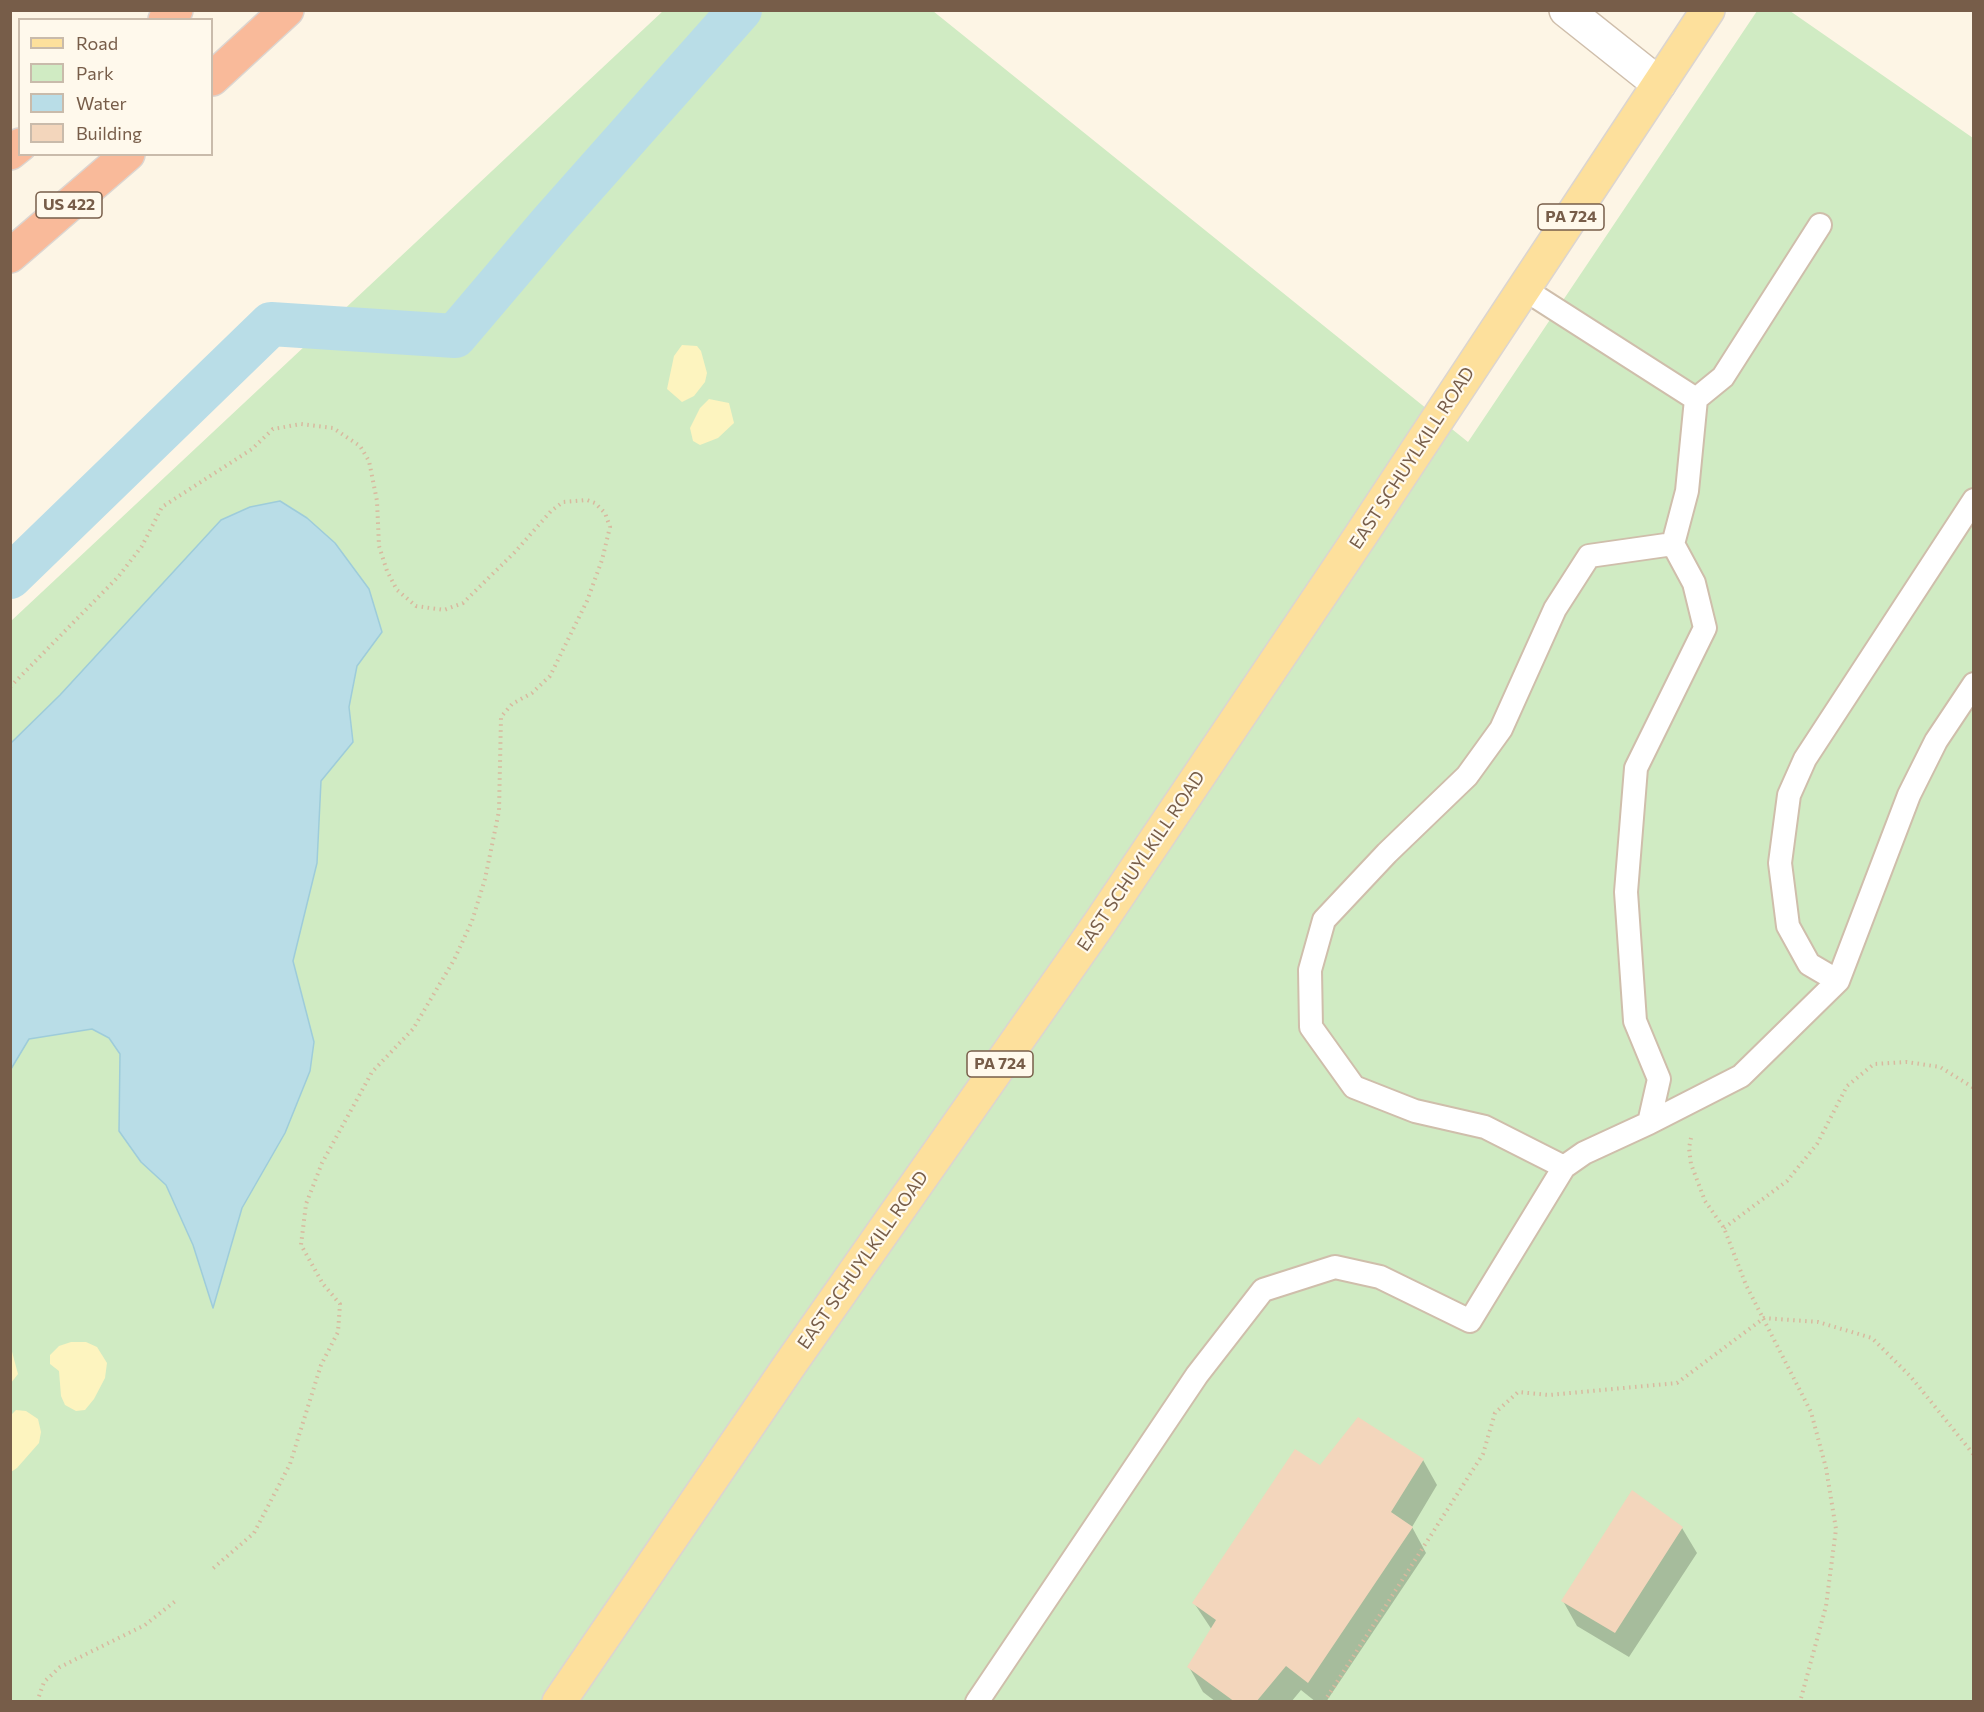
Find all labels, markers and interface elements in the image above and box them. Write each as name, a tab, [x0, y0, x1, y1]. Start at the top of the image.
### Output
legend	[18, 18, 213, 156]
text: Road	[76, 32, 118, 54]
text: Park	[76, 62, 114, 84]
text: Water	[76, 92, 127, 114]
text: Building	[76, 122, 142, 144]
road number: US 422	[36, 192, 102, 218]
road number: PA 724	[1538, 204, 1604, 230]
street label: EAST SCHUYLKILL ROAD	[1345, 363, 1479, 553]
street label: EAST SCHUYLKILL ROAD	[1073, 767, 1209, 955]
road number: PA 724	[967, 1051, 1033, 1077]
street label: EAST SCHUYLKILL ROAD	[793, 1167, 933, 1353]

